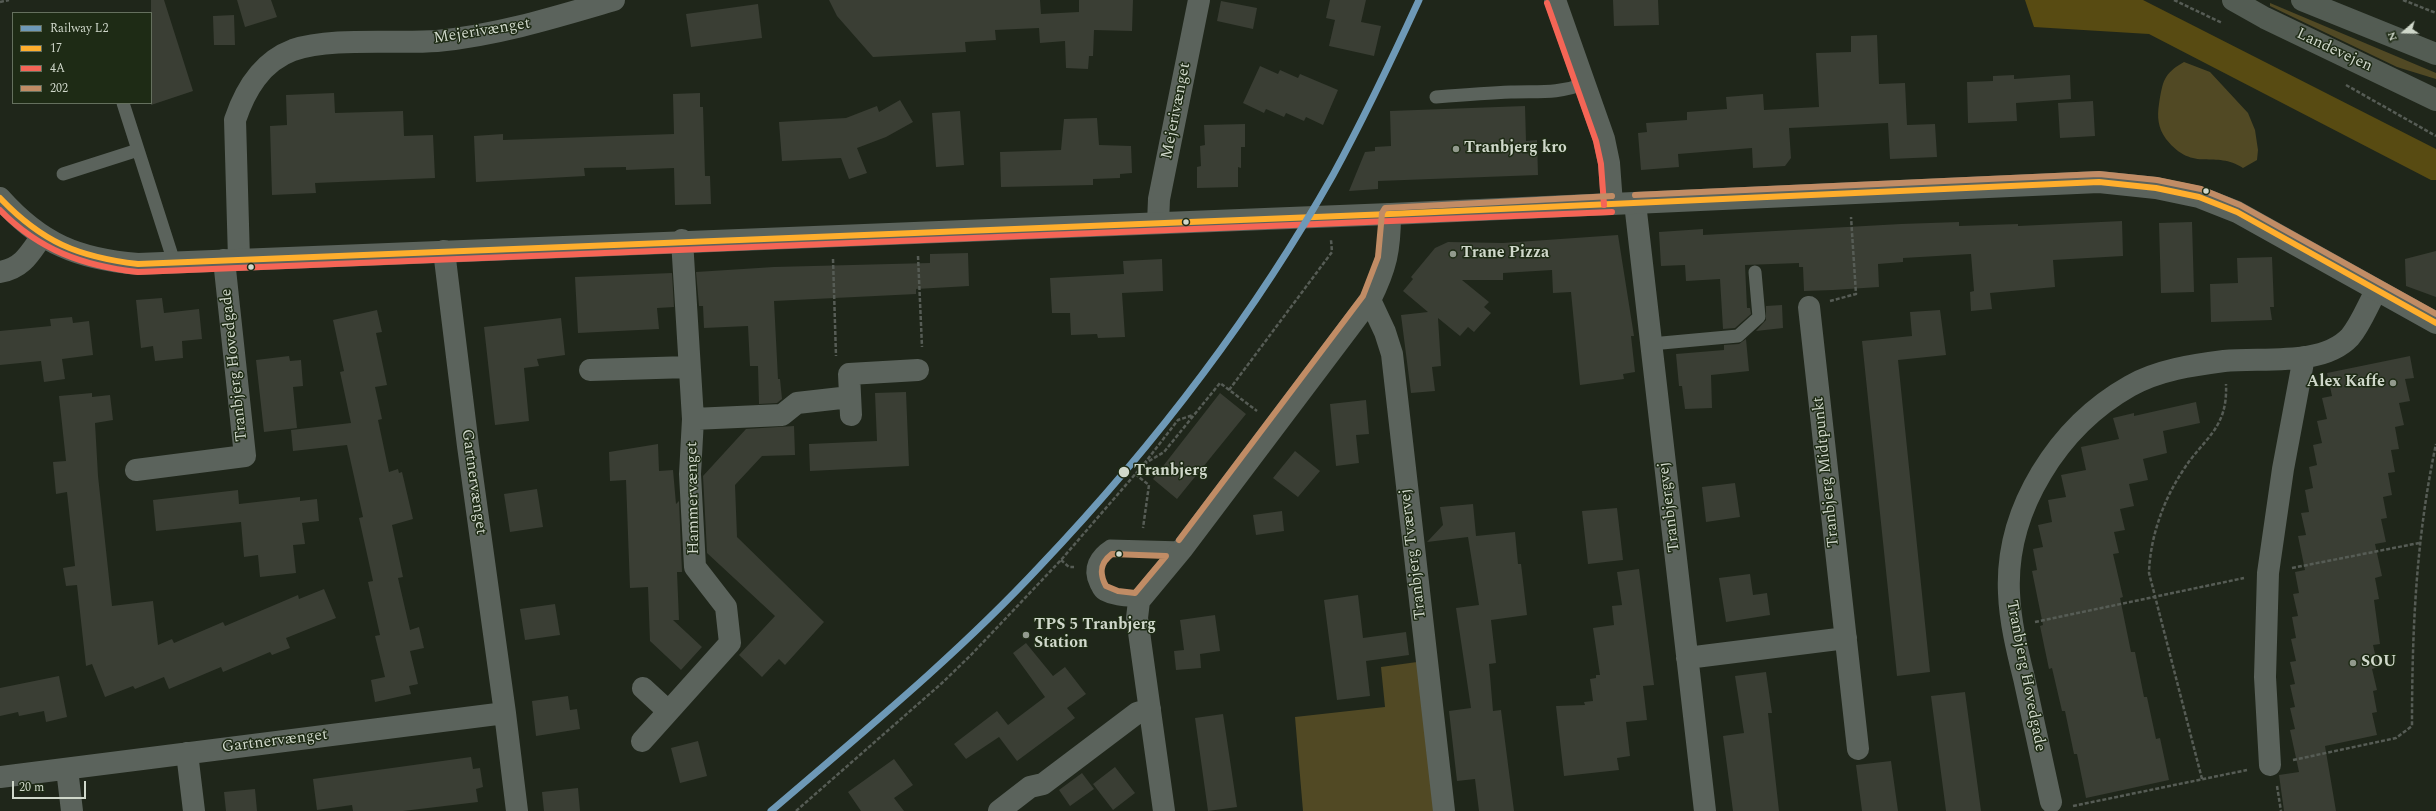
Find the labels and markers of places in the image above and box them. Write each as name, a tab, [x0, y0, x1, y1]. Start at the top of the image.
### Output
place label: Tranbjerg kro	[1464, 139, 1567, 159]
marker: Tranbjerg kro	[1451, 144, 1461, 154]
unlabelled marker	[2201, 186, 2211, 196]
unlabelled marker	[1181, 217, 1191, 227]
place label: Trane Pizza	[1461, 244, 1549, 264]
marker: Trane Pizza	[1448, 249, 1458, 259]
unlabelled marker	[246, 262, 256, 272]
place label: Alex Kaffe	[2307, 373, 2385, 393]
marker: Alex Kaffe	[2388, 378, 2398, 388]
place label: Tranbjerg	[1134, 462, 1208, 482]
marker: Tranbjerg	[1117, 465, 1131, 479]
unlabelled marker	[1114, 549, 1124, 559]
place label: TPS 5 Tranbjerg Station	[1034, 616, 1156, 654]
marker: TPS 5 Tranbjerg Station	[1021, 630, 1031, 640]
place label: SOU	[2361, 653, 2396, 673]
marker: SOU	[2348, 658, 2358, 668]

